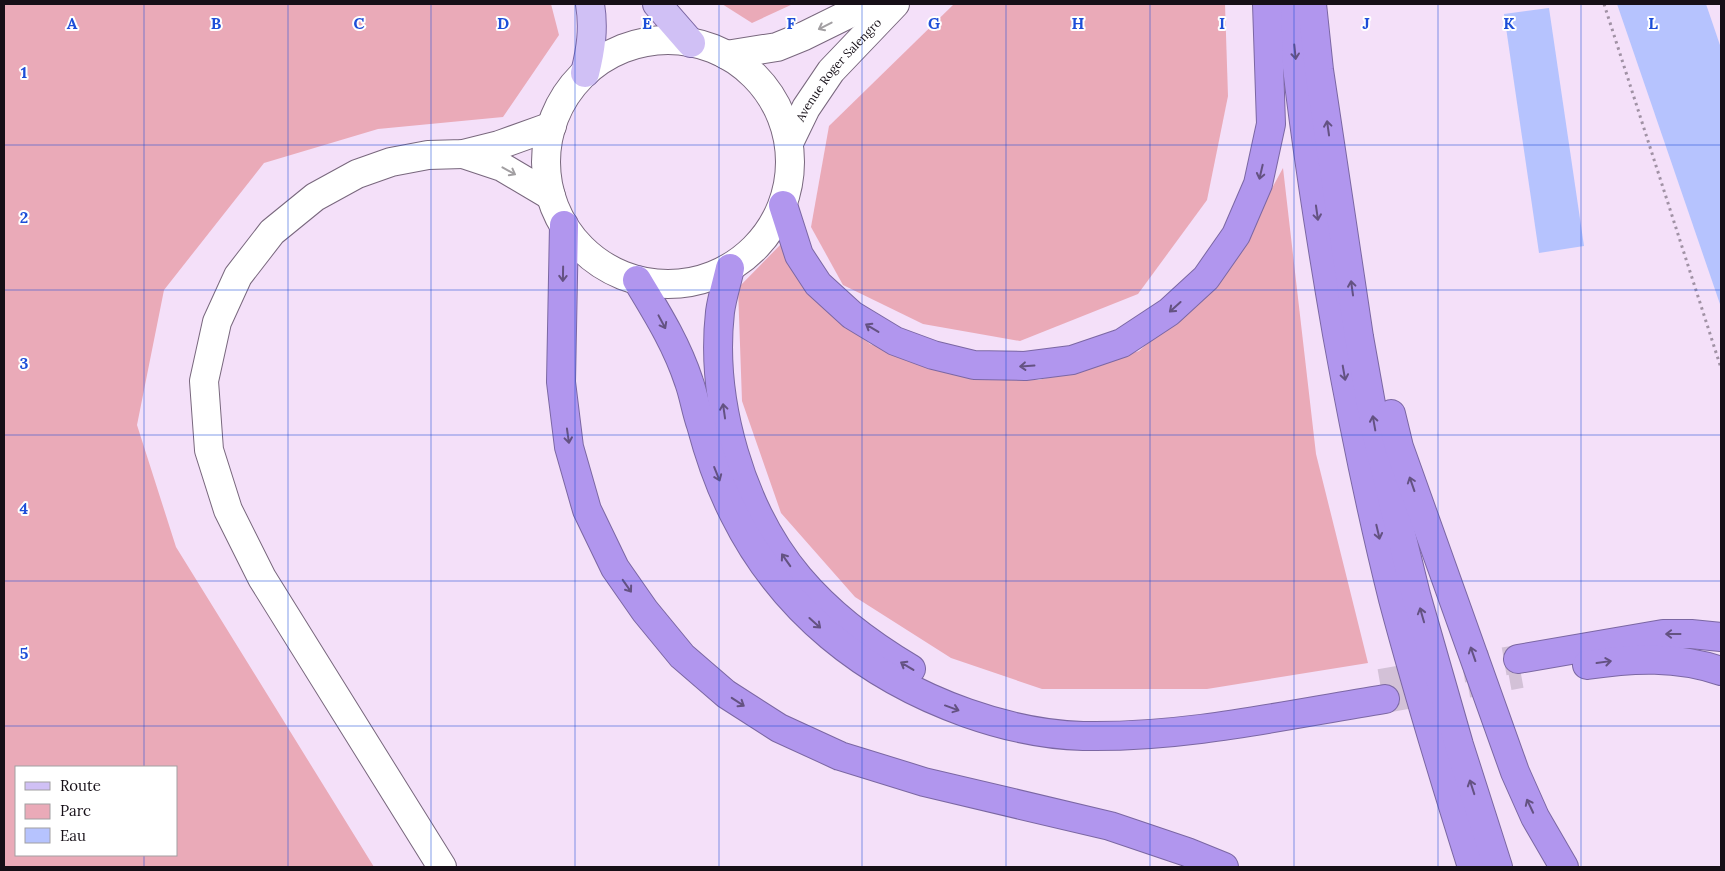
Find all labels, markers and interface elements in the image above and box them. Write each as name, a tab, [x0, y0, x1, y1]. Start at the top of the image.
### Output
text: A	[67, 13, 78, 33]
text: B	[211, 13, 222, 33]
text: C	[353, 13, 365, 33]
text: D	[497, 13, 509, 33]
text: E	[642, 13, 652, 33]
text: F	[786, 13, 796, 33]
text: G	[928, 13, 940, 33]
text: H	[1072, 13, 1085, 33]
text: I	[1219, 13, 1225, 33]
text: J	[1362, 13, 1370, 33]
text: K	[1503, 13, 1515, 33]
text: L	[1648, 13, 1658, 33]
street label: Avenue Roger Salengro	[792, 15, 884, 125]
one-way arrow	[818, 22, 833, 31]
one-way arrow	[1290, 44, 1300, 60]
text: 1	[21, 62, 27, 82]
one-way arrow	[1323, 120, 1333, 136]
one-way arrow	[1256, 164, 1265, 180]
one-way arrow	[501, 166, 515, 176]
one-way arrow	[1312, 205, 1322, 221]
text: 2	[20, 207, 28, 227]
one-way arrow	[558, 265, 567, 281]
one-way arrow	[1346, 281, 1356, 297]
one-way arrow	[1169, 301, 1182, 313]
one-way arrow	[658, 314, 667, 329]
one-way arrow	[865, 322, 879, 333]
text: 3	[20, 353, 29, 373]
one-way arrow	[1019, 361, 1035, 370]
one-way arrow	[1340, 365, 1350, 381]
one-way arrow	[719, 403, 729, 419]
one-way arrow	[1369, 415, 1379, 431]
one-way arrow	[563, 427, 573, 443]
one-way arrow	[713, 466, 723, 481]
one-way arrow	[1407, 476, 1417, 492]
text: 4	[20, 498, 29, 518]
one-way arrow	[1374, 524, 1383, 540]
one-way arrow	[781, 553, 791, 567]
one-way arrow	[622, 578, 632, 592]
one-way arrow	[1416, 607, 1426, 623]
one-way arrow	[808, 618, 821, 629]
one-way arrow	[1665, 629, 1681, 639]
text: 5	[20, 643, 29, 663]
one-way arrow	[1467, 646, 1477, 662]
one-way arrow	[1596, 657, 1612, 667]
one-way arrow	[900, 661, 914, 671]
one-way arrow	[731, 697, 745, 707]
one-way arrow	[944, 704, 960, 713]
legend	[15, 766, 178, 856]
text: Route	[60, 776, 101, 795]
one-way arrow	[1467, 780, 1477, 796]
one-way arrow	[1524, 799, 1534, 814]
text: Parc	[60, 801, 91, 820]
text: Eau	[60, 826, 86, 845]

